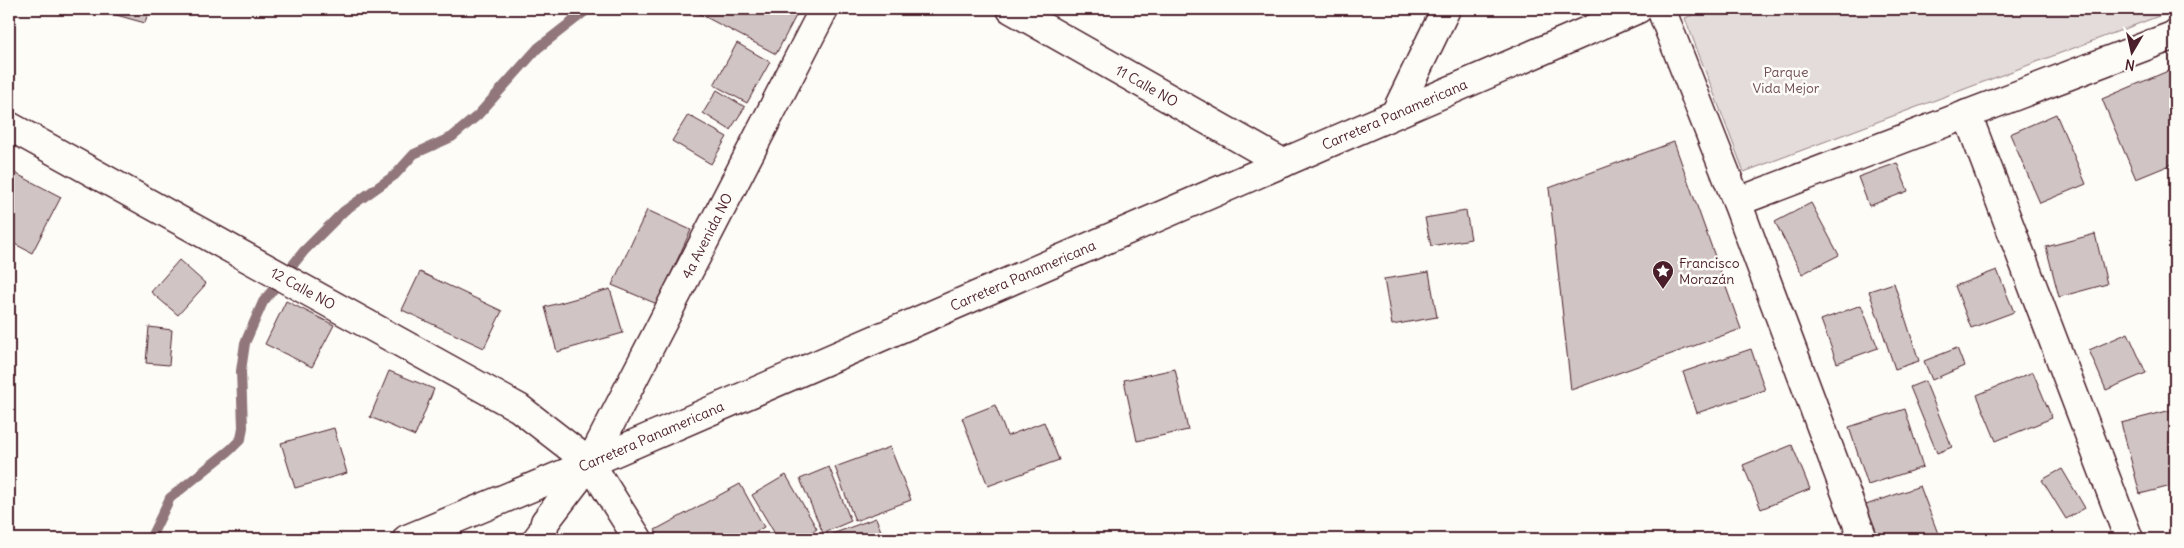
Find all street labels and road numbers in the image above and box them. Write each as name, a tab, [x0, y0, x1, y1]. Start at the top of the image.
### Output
street label: 11 Calle NO	[1112, 61, 1181, 111]
street label: Carretera Panamericana	[1319, 75, 1470, 154]
street label: 4a Avenida NO	[678, 190, 737, 282]
street label: Carretera Panamericana	[947, 236, 1098, 315]
street label: 12 Calle NO	[267, 263, 339, 314]
street label: Carretera Panamericana	[576, 397, 727, 476]

